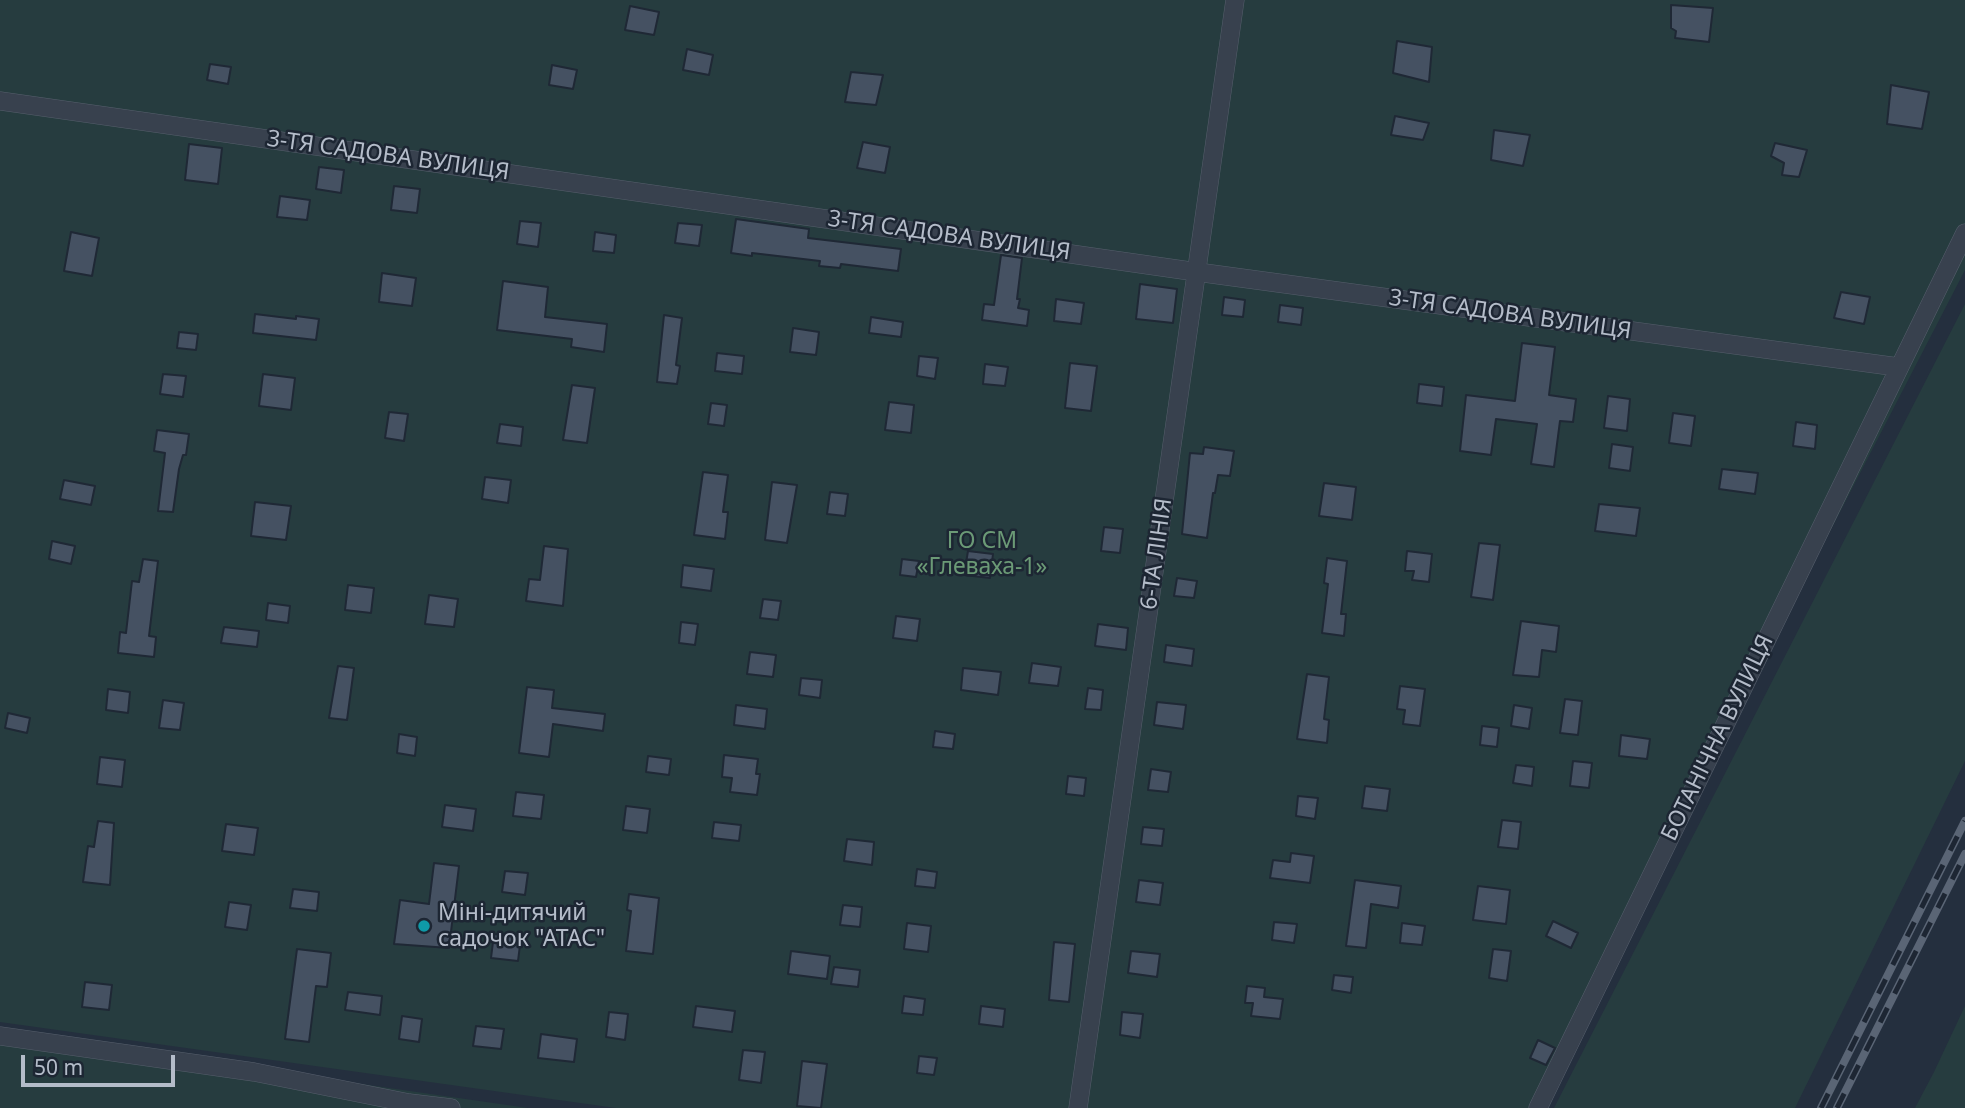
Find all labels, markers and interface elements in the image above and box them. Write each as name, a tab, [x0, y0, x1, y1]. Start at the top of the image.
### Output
street label: 3-ТЯ САДОВА ВУЛИЦЯ	[265, 125, 511, 187]
street label: 3-ТЯ САДОВА ВУЛИЦЯ	[826, 205, 1072, 267]
street label: 3-ТЯ САДОВА ВУЛИЦЯ	[1387, 284, 1633, 346]
street label: 6-ТА ЛІНІЯ	[1136, 496, 1178, 612]
park label: ГО СМ «Глеваха-1»	[917, 527, 1047, 581]
street label: БОТАНІЧНА ВУЛИЦЯ	[1656, 630, 1780, 846]
place label: Міні-дитячий садочок "АТАС"	[438, 899, 605, 953]
marker: Міні-дитячий садочок "АТАС"	[416, 918, 432, 934]
scale bar	[24, 1042, 178, 1086]
text: 50 m	[34, 1053, 83, 1081]

